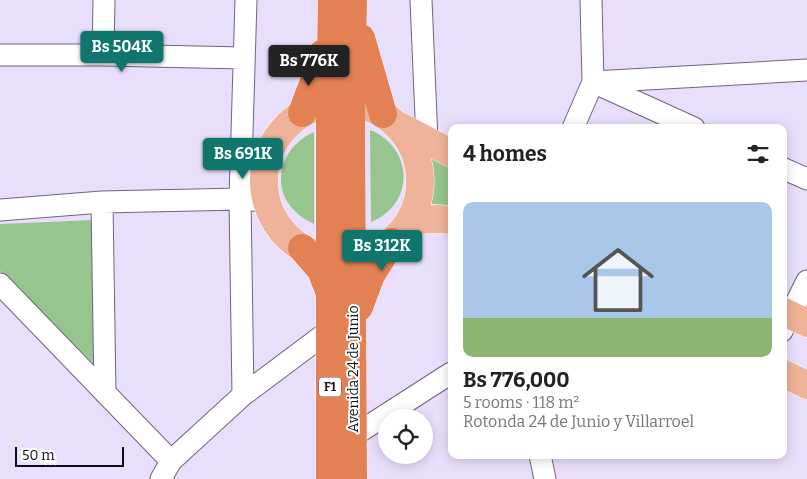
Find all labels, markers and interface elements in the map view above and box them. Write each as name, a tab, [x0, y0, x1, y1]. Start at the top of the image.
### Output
pin: Bs 504K	[76, 30, 168, 73]
text: Bs 504K	[91, 37, 153, 56]
pin: Bs 776K	[263, 44, 355, 87]
text: Bs 776K	[279, 51, 339, 70]
pin: Bs 691K	[197, 138, 289, 180]
icon: filters	[744, 140, 772, 168]
text: 4 homes	[463, 141, 547, 167]
text: Bs 691K	[214, 144, 272, 163]
pin: Bs 312K	[336, 230, 428, 272]
icon: home	[573, 235, 663, 325]
text: Bs 312K	[353, 236, 411, 255]
street label: Avenida 24 de Junio	[345, 305, 362, 433]
text: Bs 776,000	[463, 367, 570, 393]
road number: F1	[319, 378, 341, 397]
text: 5 rooms · 118 m²	[463, 393, 579, 412]
map controls	[378, 409, 433, 464]
button: locate	[378, 409, 433, 464]
text: Rotonda 24 de Junio y Villarroel	[463, 412, 694, 431]
scale bar	[15, 444, 124, 467]
text: 50 m	[22, 447, 55, 464]

